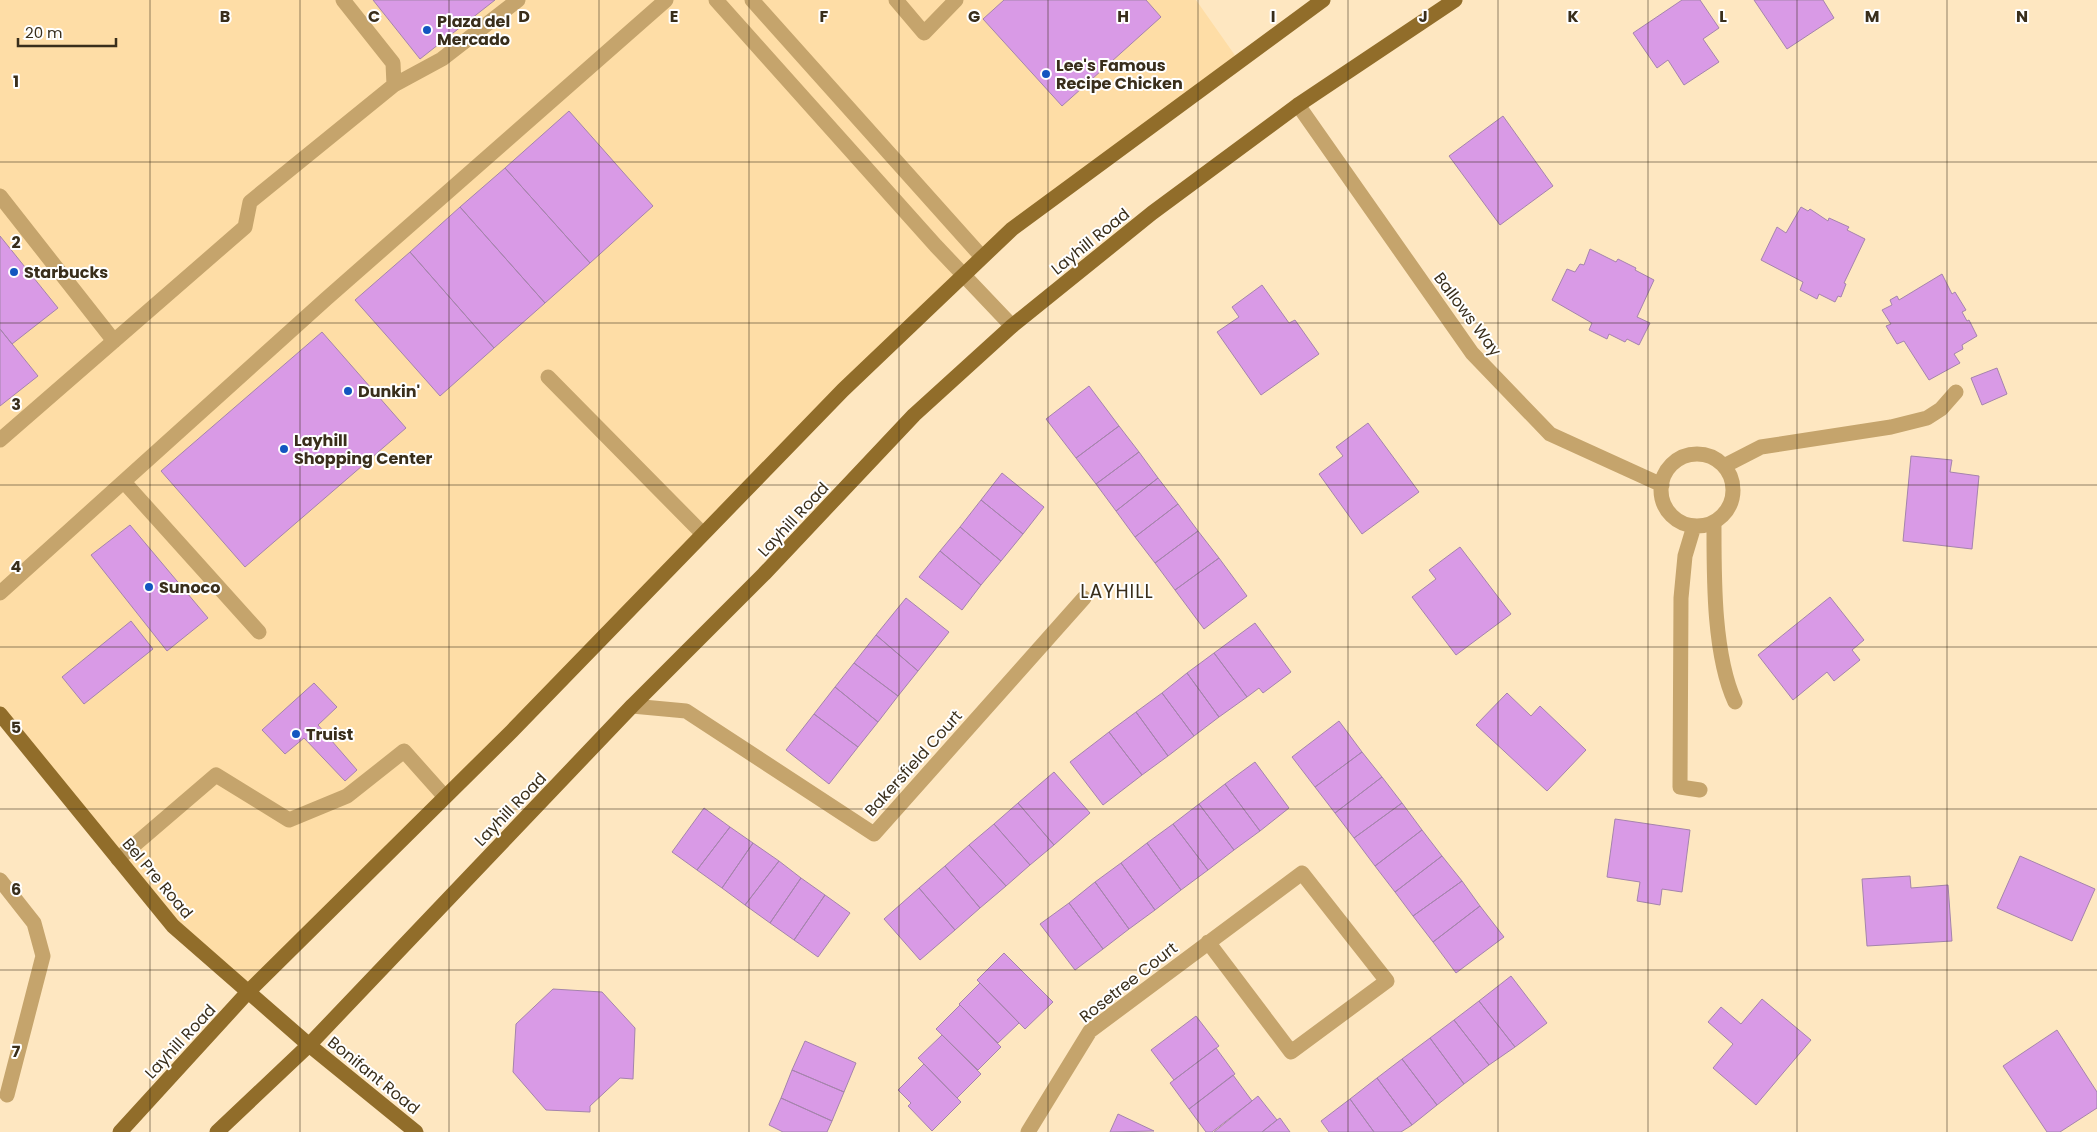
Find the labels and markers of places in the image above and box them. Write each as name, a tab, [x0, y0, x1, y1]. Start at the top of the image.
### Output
place label: Plaza del Mercado	[437, 10, 510, 51]
marker: Plaza del Mercado	[421, 24, 433, 36]
place label: Lee's Famous Recipe Chicken	[1056, 54, 1183, 95]
marker: Lee's Famous Recipe Chicken	[1040, 68, 1052, 80]
place label: Starbucks	[24, 261, 108, 284]
marker: Starbucks	[8, 266, 20, 278]
place label: Dunkin'	[358, 380, 420, 403]
marker: Dunkin'	[342, 385, 354, 397]
place label: Layhill Shopping Center	[294, 429, 432, 470]
marker: Layhill Shopping Center	[278, 443, 290, 455]
place label: Sunoco	[159, 576, 220, 599]
marker: Sunoco	[143, 581, 155, 593]
place label: Truist	[306, 723, 353, 746]
marker: Truist	[290, 728, 302, 740]

